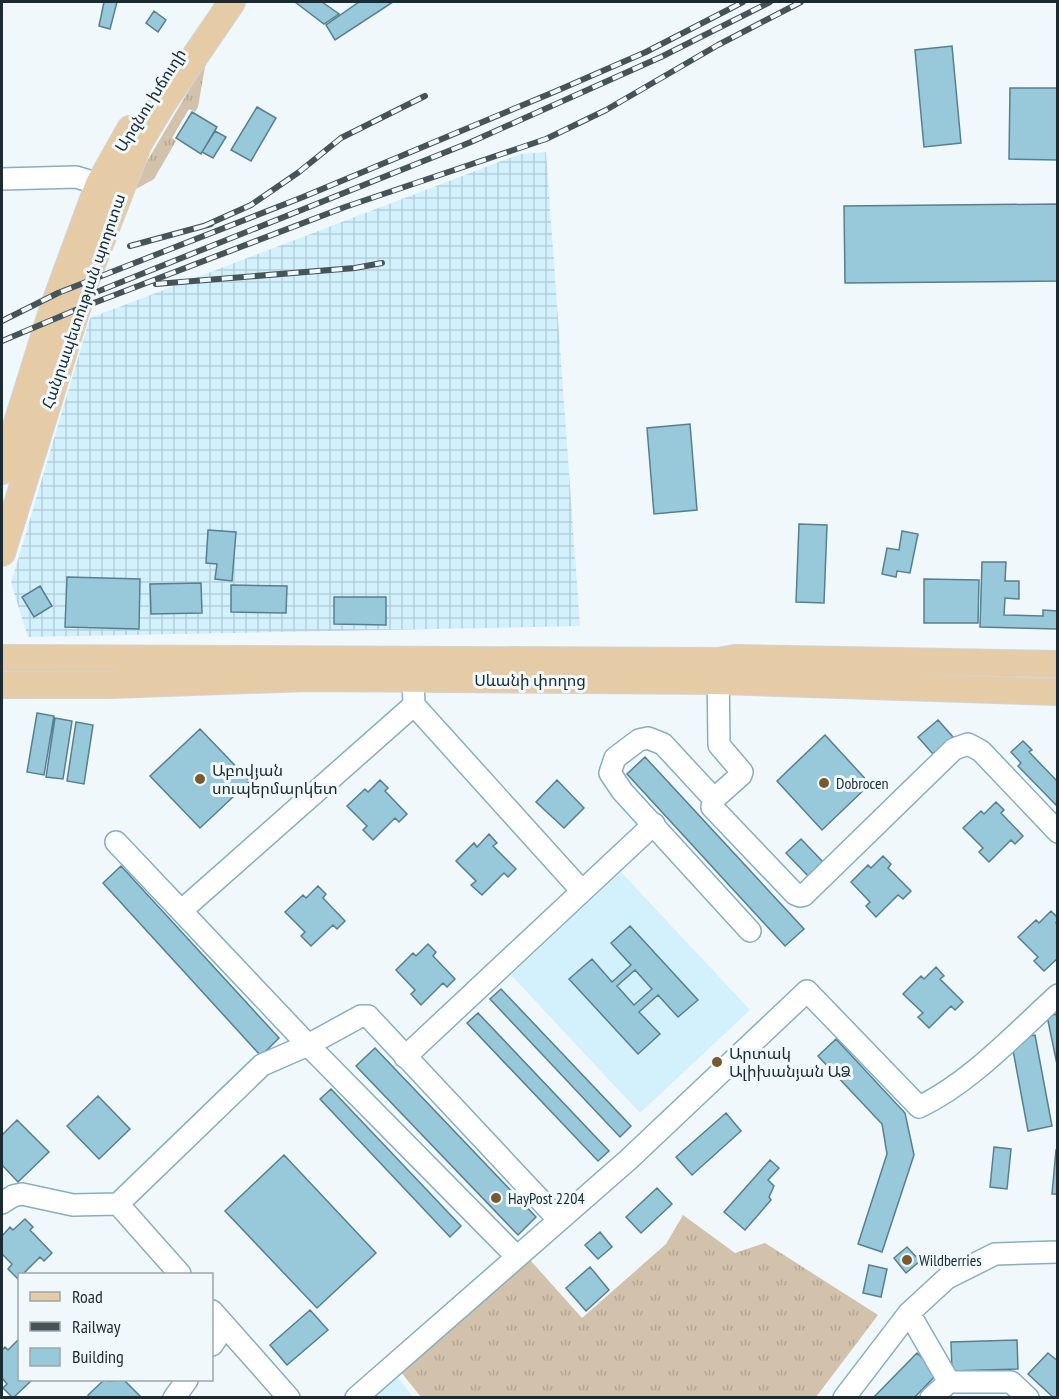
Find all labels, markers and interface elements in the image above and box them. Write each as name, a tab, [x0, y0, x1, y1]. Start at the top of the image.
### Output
street label: Արզնու խճուղի	[110, 45, 190, 155]
street label: Հանրապետության պողոտա	[37, 191, 129, 411]
street label: Սևանի փողոց	[474, 670, 586, 690]
place label: Աբովյան սուպերմարկետ	[212, 760, 338, 798]
marker: Աբովյան սուպերմարկետ	[193, 772, 207, 786]
place label: Dobrocen	[836, 773, 889, 793]
marker: Dobrocen	[817, 776, 831, 790]
place label: Արտակ Ալիխանյան ԱՁ	[729, 1043, 851, 1081]
marker: Արտակ Ալիխանյան ԱՁ	[710, 1055, 724, 1069]
place label: HayPost 2204	[508, 1188, 585, 1208]
marker: HayPost 2204	[489, 1191, 503, 1205]
place label: Wildberries	[919, 1250, 982, 1270]
marker: Wildberries	[900, 1253, 914, 1267]
legend	[18, 1273, 213, 1381]
text: Road	[72, 1285, 103, 1308]
text: Railway	[72, 1315, 121, 1338]
text: Building	[72, 1345, 124, 1368]

